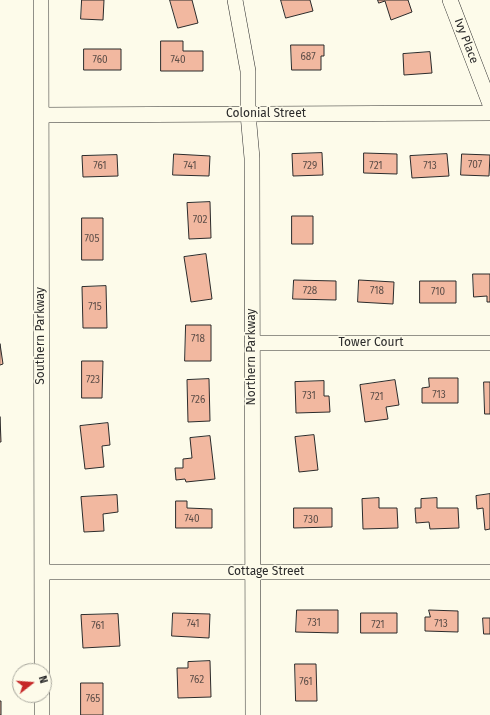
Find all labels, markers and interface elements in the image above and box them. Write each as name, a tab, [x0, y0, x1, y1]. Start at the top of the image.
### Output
street label: Ivy Place	[451, 16, 481, 66]
house number: 687	[300, 51, 316, 63]
house number: 760	[92, 54, 108, 66]
house number: 740	[171, 54, 185, 66]
street label: Colonial Street	[226, 107, 306, 121]
house number: 707	[468, 159, 482, 171]
house number: 761	[93, 160, 107, 172]
house number: 741	[183, 160, 197, 172]
house number: 729	[303, 160, 317, 172]
house number: 721	[369, 160, 383, 172]
house number: 713	[423, 160, 437, 172]
house number: 702	[193, 214, 207, 226]
house number: 705	[85, 233, 99, 245]
house number: 728	[303, 285, 317, 297]
house number: 718	[370, 285, 384, 297]
house number: 710	[431, 286, 445, 298]
street label: Southern Parkway	[34, 287, 48, 385]
house number: 715	[88, 301, 102, 313]
street label: Northern Parkway	[245, 309, 259, 405]
house number: 718	[191, 333, 205, 345]
street label: Tower Court	[339, 336, 403, 350]
house number: 723	[86, 374, 100, 386]
house number: 713	[432, 389, 446, 401]
house number: 731	[302, 390, 316, 402]
house number: 721	[370, 391, 384, 403]
house number: 726	[191, 394, 205, 406]
house number: 740	[185, 513, 199, 525]
house number: 730	[304, 514, 318, 526]
street label: Cottage Street	[228, 565, 304, 579]
house number: 731	[307, 617, 321, 629]
house number: 741	[186, 618, 200, 630]
house number: 713	[434, 618, 448, 630]
house number: 721	[371, 619, 385, 631]
house number: 761	[91, 620, 105, 632]
north arrow	[12, 663, 52, 703]
text: N	[36, 674, 50, 685]
house number: 762	[190, 674, 204, 686]
house number: 761	[299, 676, 313, 688]
house number: 765	[86, 693, 100, 705]

